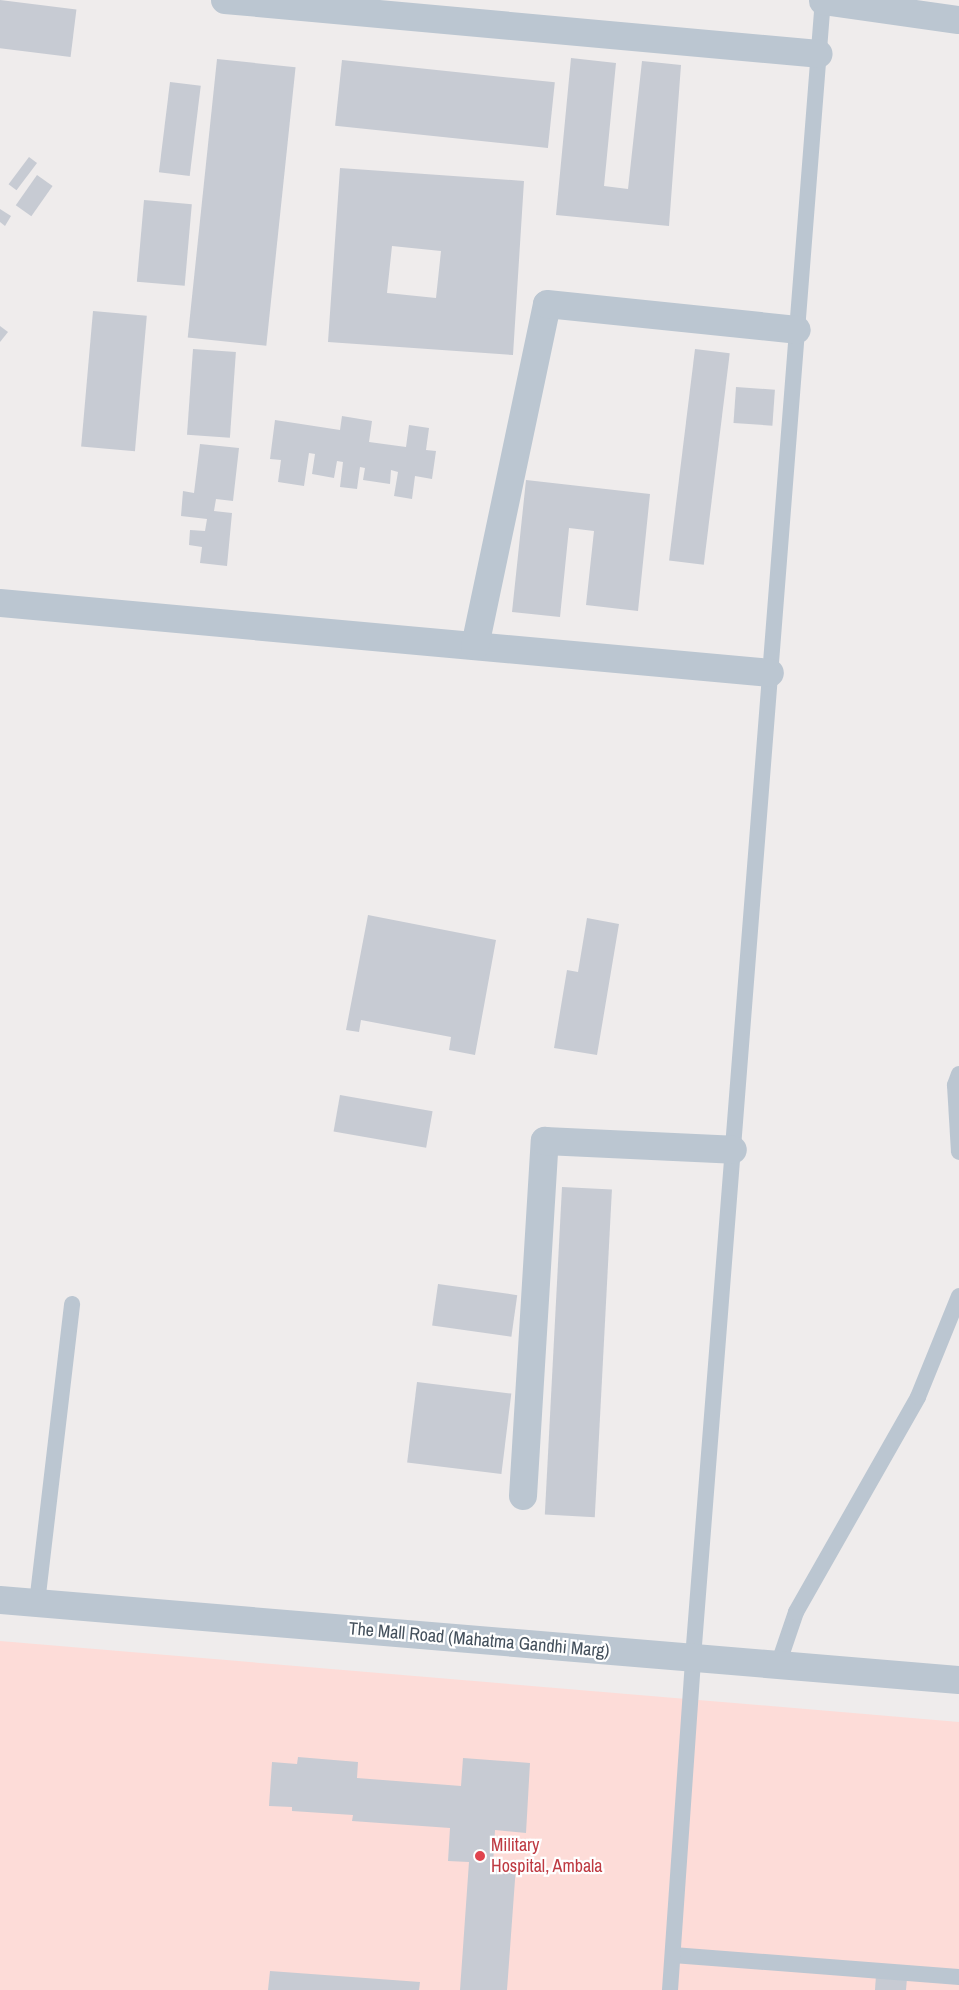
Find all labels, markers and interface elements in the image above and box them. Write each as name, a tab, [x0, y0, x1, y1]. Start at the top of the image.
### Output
street label: The Mall Road (Mahatma Gandhi Marg)	[348, 1618, 610, 1662]
place label: Military Hospital, Ambala	[491, 1835, 603, 1878]
marker: Military Hospital, Ambala	[473, 1849, 487, 1863]

